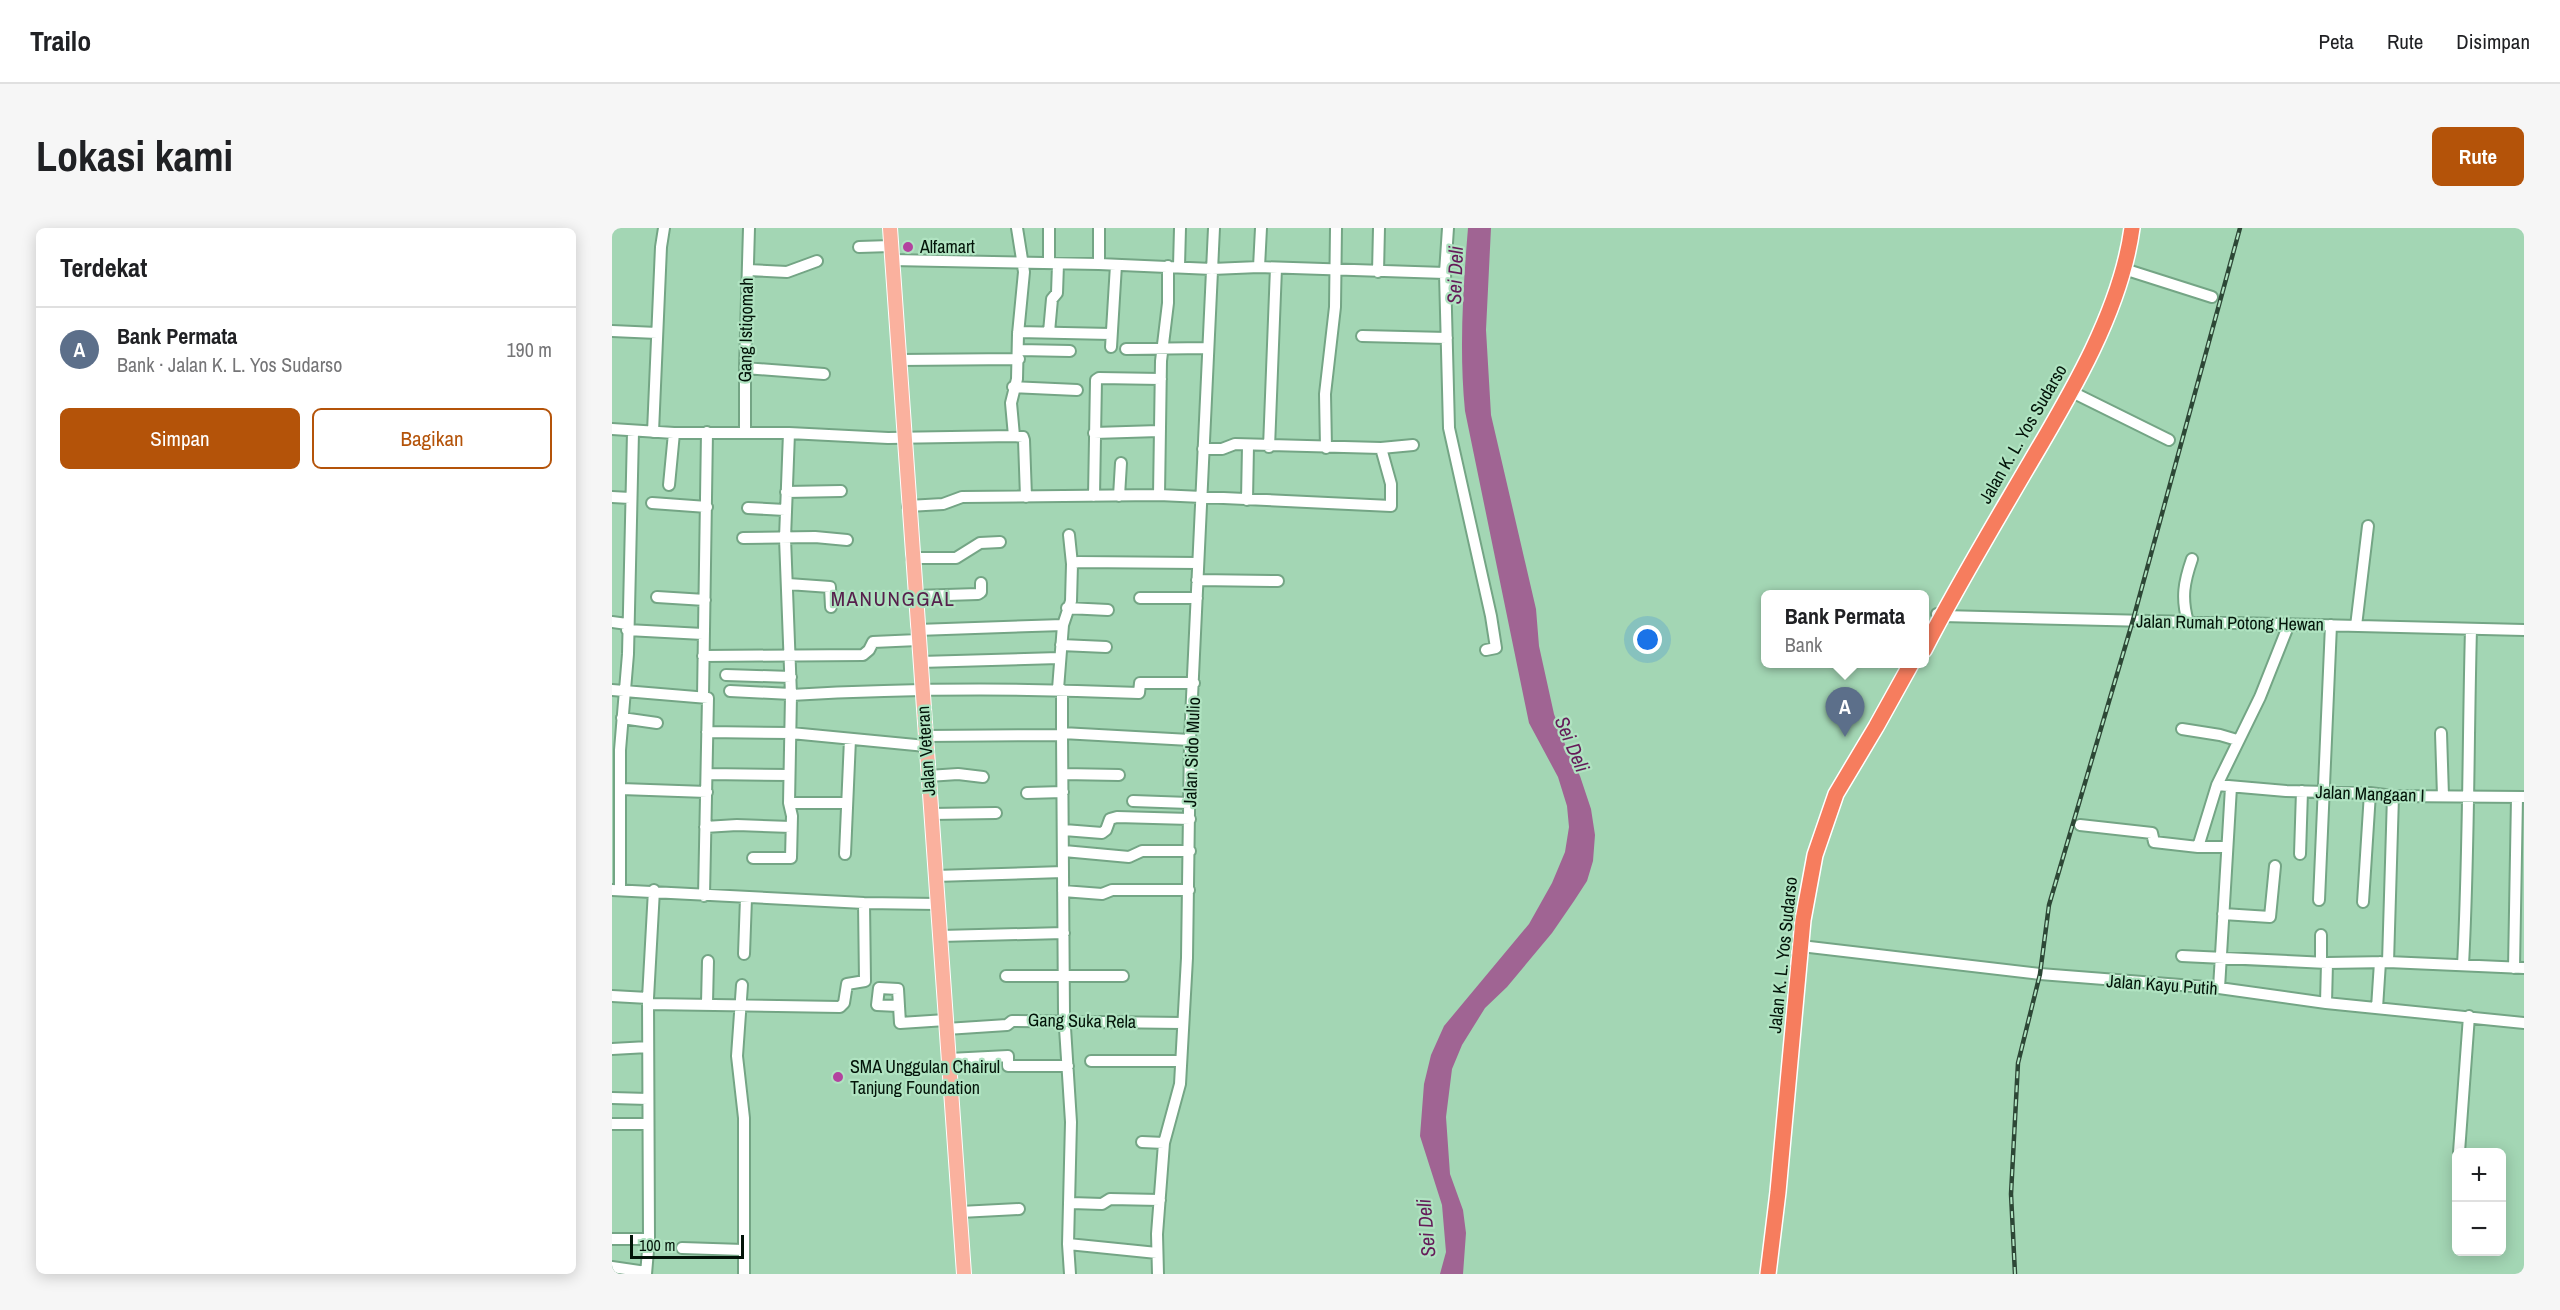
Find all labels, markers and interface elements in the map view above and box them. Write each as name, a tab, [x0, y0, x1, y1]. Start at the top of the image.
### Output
text: Trailo	[30, 22, 91, 60]
text: Peta	[2318, 27, 2354, 56]
text: Rute	[2387, 27, 2423, 56]
text: Disimpan	[2456, 27, 2530, 56]
button: Rute	[2432, 127, 2524, 186]
text: Lokasi kami	[36, 128, 233, 184]
place label: Alfamart	[919, 234, 975, 259]
marker: Alfamart	[901, 240, 915, 254]
water label: Sei Deli	[1440, 245, 1469, 305]
text: Terdekat	[60, 250, 147, 285]
street label: Gang Istiqomah	[732, 277, 759, 383]
text: Bank Permata	[117, 321, 237, 351]
text: A	[74, 336, 85, 363]
text: 190 m	[506, 336, 552, 363]
text: Bank · Jalan K. L. Yos Sudarso	[117, 351, 342, 378]
street label: Jalan K. L. Yos Sudarso	[1973, 360, 2073, 508]
button: Simpan	[60, 408, 300, 469]
button: Bagikan	[312, 408, 552, 469]
district label: MANUNGGAL	[831, 584, 955, 613]
popup	[1761, 590, 1929, 668]
text: Bank Permata	[1785, 601, 1905, 631]
street label: Jalan Rumah Potong Hewan	[2136, 608, 2324, 637]
your location	[1633, 625, 1662, 654]
text: Bank	[1785, 631, 1822, 658]
pin: A	[1826, 688, 1864, 737]
street label: Jalan Sido Mulio	[1177, 697, 1206, 807]
street label: Jalan Veteran	[910, 705, 941, 797]
water label: Sei Deli	[1549, 712, 1596, 776]
street label: Jalan Mangaan I	[2315, 779, 2425, 808]
street label: Jalan K. L. Yos Sudarso	[1762, 876, 1803, 1034]
street label: Jalan Kayu Putih	[2105, 968, 2219, 1001]
street label: Gang Suka Rela	[1028, 1007, 1136, 1034]
place label: SMA Unggulan Chairul Tanjung Foundation	[850, 1054, 1000, 1100]
marker: SMA Unggulan Chairul Tanjung Foundation	[831, 1070, 845, 1084]
map controls	[2452, 1148, 2506, 1256]
button: +	[2452, 1148, 2506, 1202]
water label: Sei Deli	[1409, 1197, 1441, 1258]
button: −	[2452, 1202, 2506, 1256]
scale bar	[630, 1232, 744, 1260]
text: 100 m	[639, 1234, 675, 1256]

